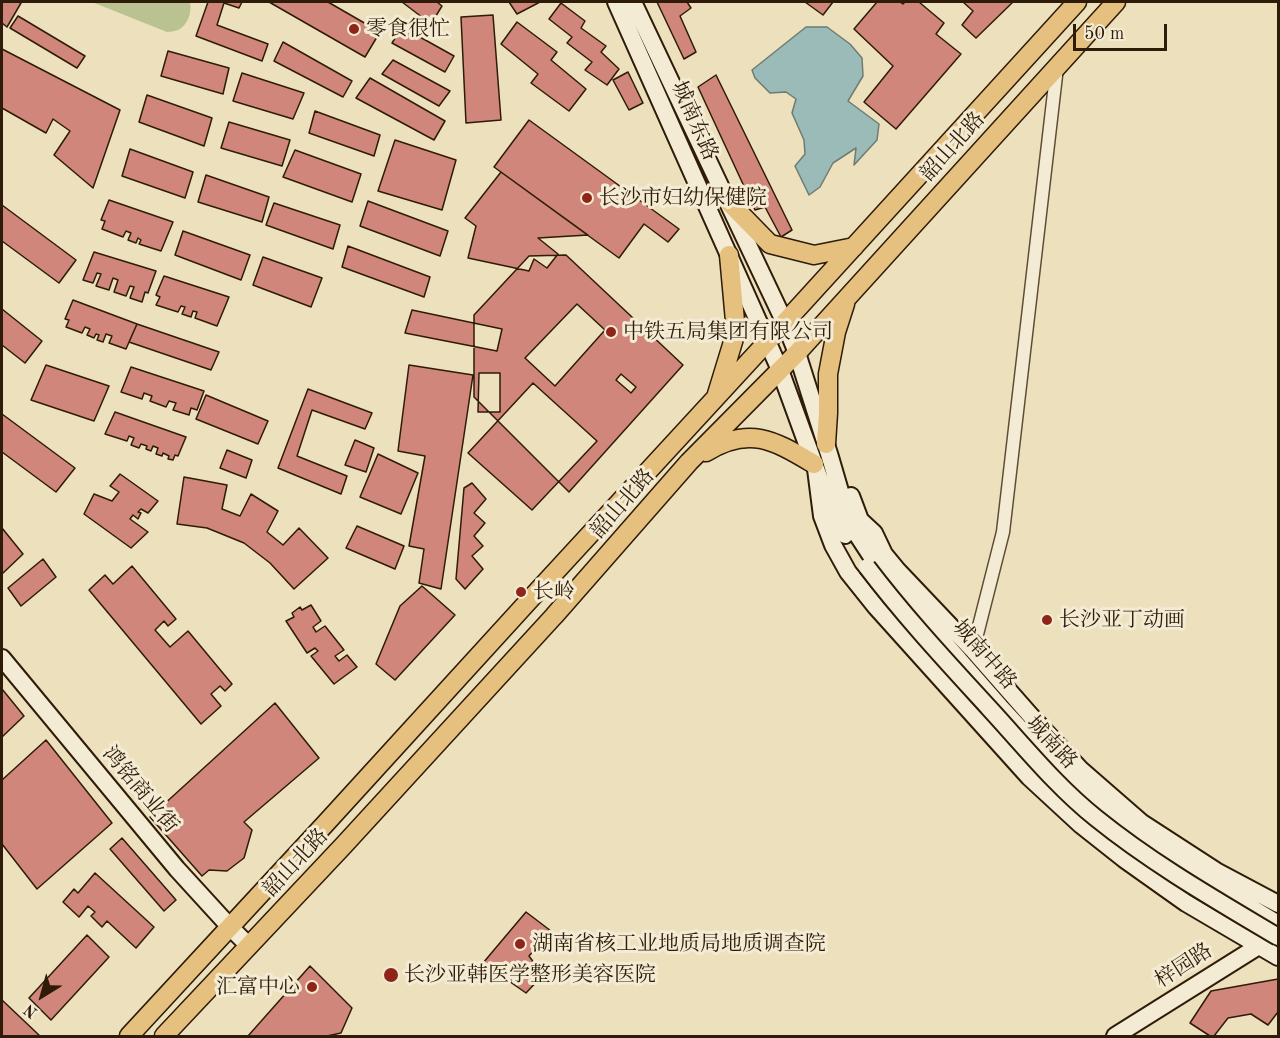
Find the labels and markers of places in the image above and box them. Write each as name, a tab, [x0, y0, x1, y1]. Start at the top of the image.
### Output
place label: 零食很忙	[366, 16, 450, 42]
marker: 零食很忙	[347, 22, 361, 36]
place label: 长沙市妇幼保健院	[599, 185, 767, 211]
marker: 长沙市妇幼保健院	[580, 191, 594, 205]
place label: 中铁五局集团有限公司	[623, 319, 833, 345]
marker: 中铁五局集团有限公司	[604, 325, 618, 339]
place label: 长岭	[533, 579, 575, 605]
marker: 长岭	[514, 585, 528, 599]
place label: 长沙亚丁动画	[1059, 607, 1185, 633]
marker: 长沙亚丁动画	[1040, 613, 1054, 627]
place label: 湖南省核工业地质局地质调查院	[532, 931, 826, 957]
marker: 湖南省核工业地质局地质调查院	[513, 937, 527, 951]
place label: 长沙亚韩医学整形美容医院	[404, 962, 656, 988]
marker: 长沙亚韩医学整形美容医院	[382, 966, 400, 984]
place label: 汇富中心	[216, 974, 300, 1000]
marker: 汇富中心	[305, 980, 319, 994]

